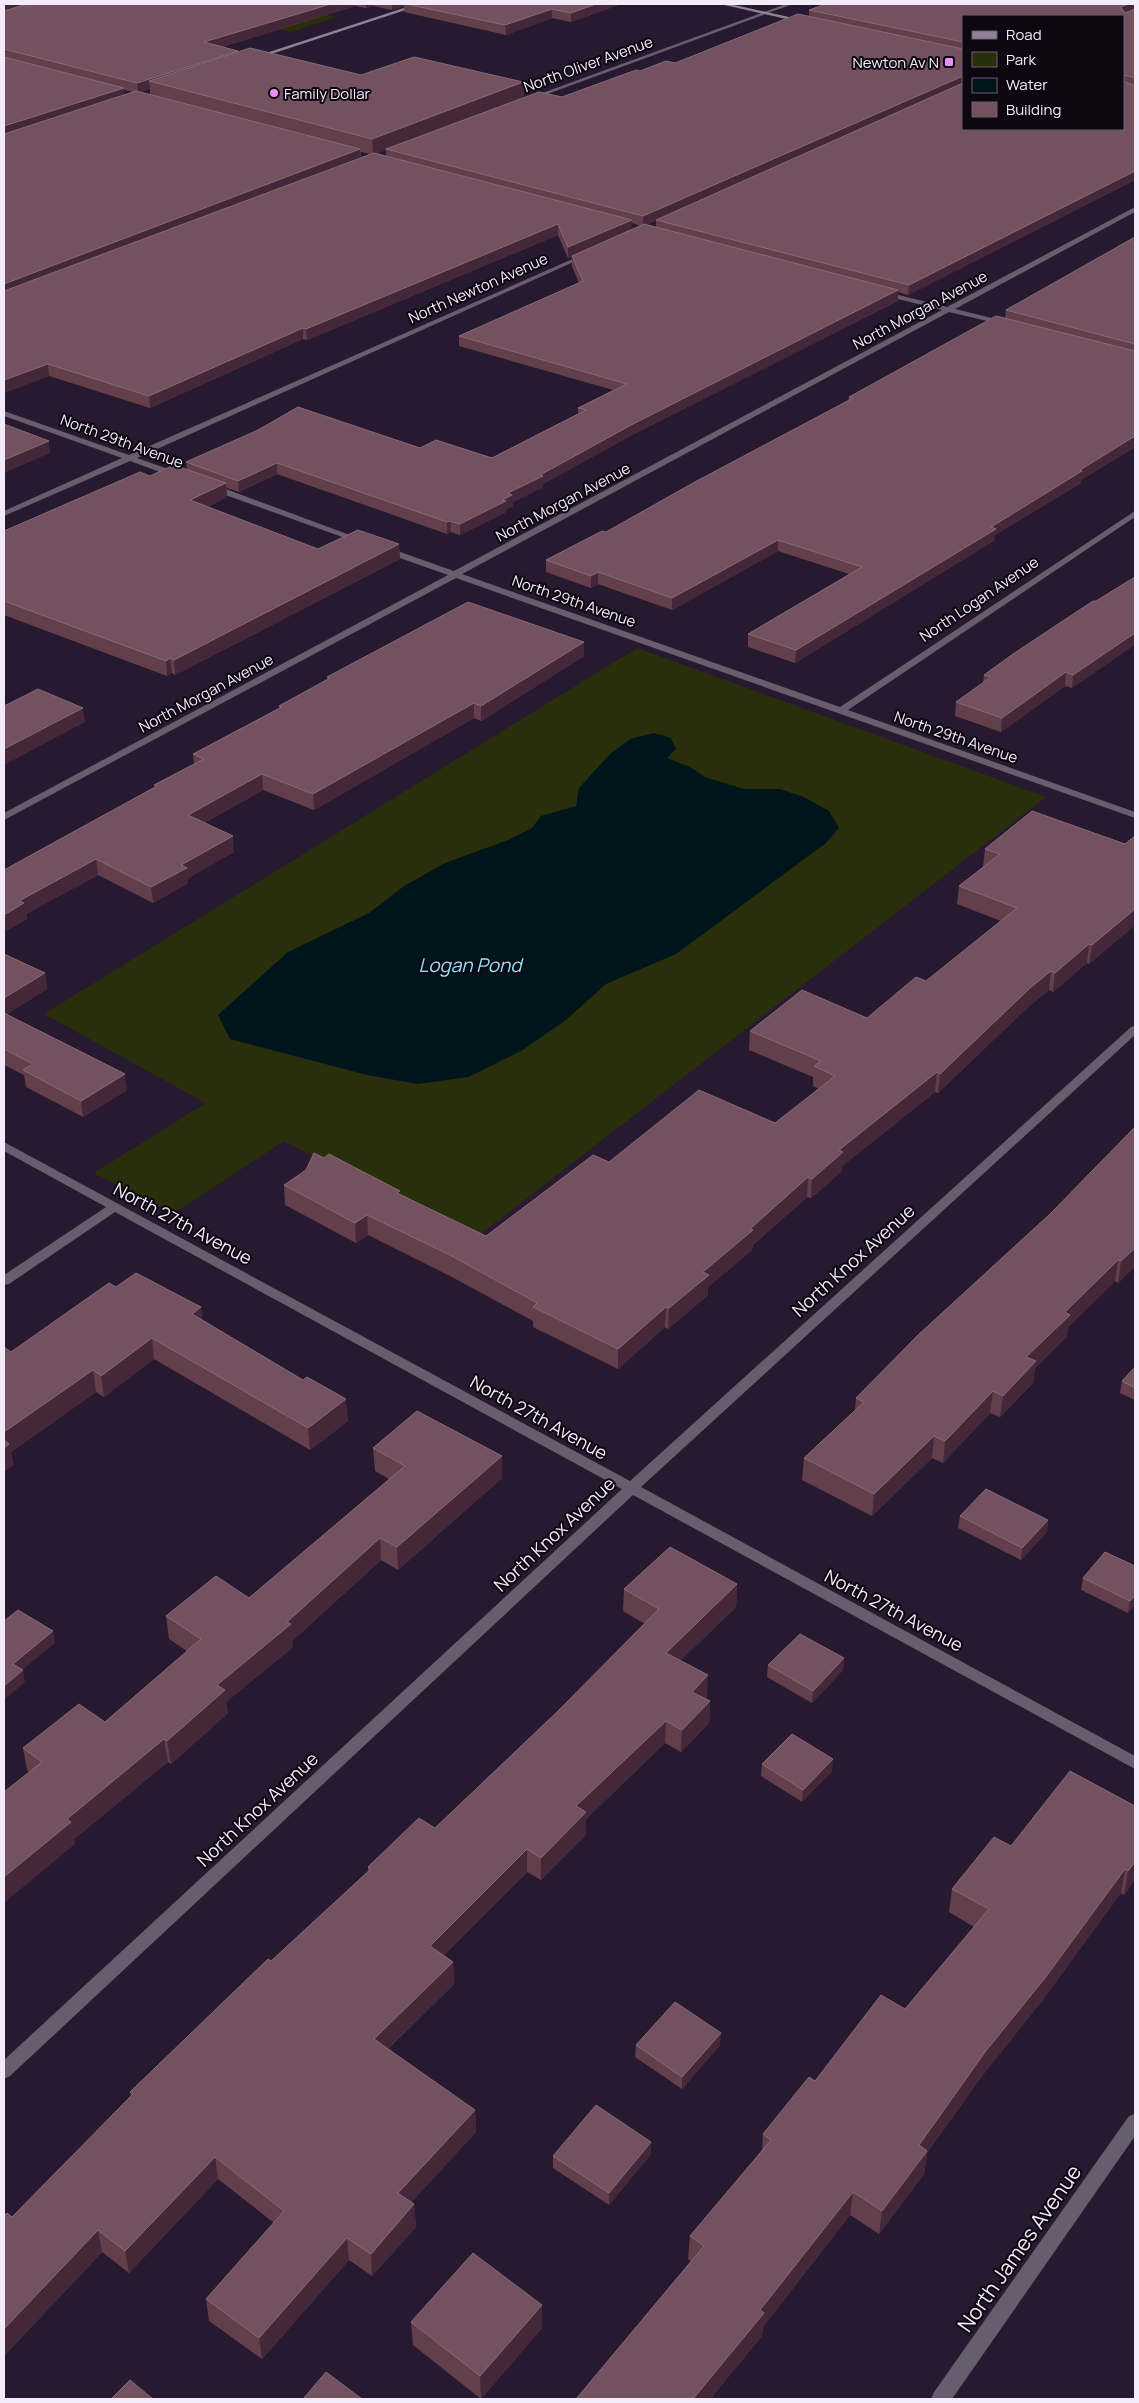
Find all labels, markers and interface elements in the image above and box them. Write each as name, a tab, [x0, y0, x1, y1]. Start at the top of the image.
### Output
legend	[962, 15, 1124, 130]
text: Road	[1006, 24, 1042, 45]
street label: North Oliver Avenue	[520, 31, 656, 97]
text: Park	[1006, 49, 1036, 70]
place label: Newton Av N	[852, 52, 939, 73]
marker: Newton Av N	[943, 56, 955, 68]
text: Water	[1006, 74, 1048, 95]
place label: Family Dollar	[284, 83, 371, 104]
marker: Family Dollar	[268, 87, 280, 99]
text: Building	[1006, 99, 1061, 120]
street label: North Newton Avenue	[405, 248, 551, 328]
street label: North Morgan Avenue	[849, 266, 991, 354]
street label: North 29th Avenue	[58, 409, 187, 473]
street label: North Morgan Avenue	[492, 458, 634, 546]
street label: North Logan Avenue	[915, 551, 1043, 647]
street label: North 29th Avenue	[509, 570, 639, 632]
street label: North Morgan Avenue	[135, 649, 277, 737]
street label: North 29th Avenue	[891, 706, 1021, 768]
water label: Logan Pond	[419, 952, 524, 978]
street label: North 27th Avenue	[110, 1176, 256, 1270]
street label: North Knox Avenue	[786, 1198, 920, 1322]
street label: North 27th Avenue	[466, 1369, 612, 1465]
street label: North Knox Avenue	[488, 1472, 620, 1596]
street label: North 27th Avenue	[821, 1563, 967, 1657]
street label: North Knox Avenue	[191, 1747, 323, 1871]
street label: North James Avenue	[951, 2159, 1087, 2337]

